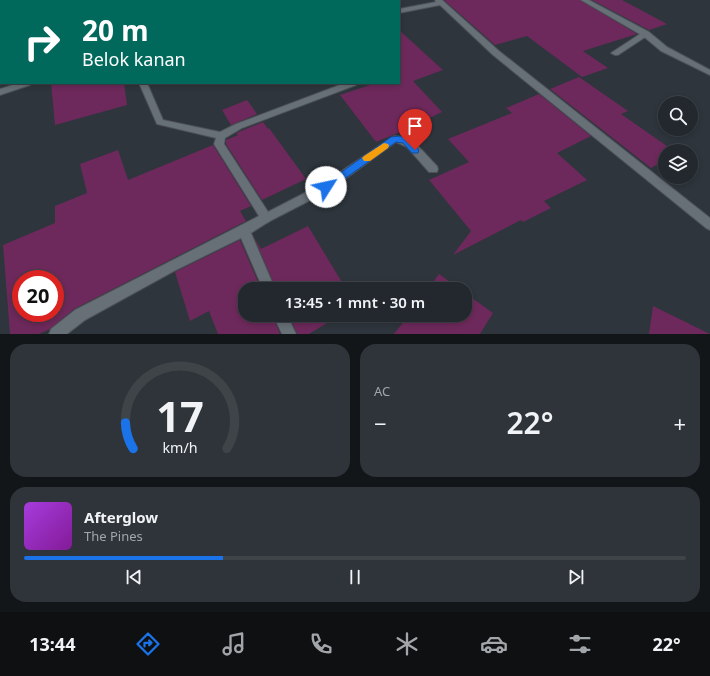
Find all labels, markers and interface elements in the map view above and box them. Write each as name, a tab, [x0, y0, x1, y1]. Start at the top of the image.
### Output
text: 20 m	[82, 11, 149, 49]
icon: right	[16, 16, 68, 68]
text: Belok kanan	[82, 47, 186, 71]
map controls	[658, 96, 698, 184]
button: search	[658, 96, 698, 136]
pin	[398, 109, 432, 150]
icon: arrive	[404, 115, 426, 137]
button: layers	[658, 144, 698, 184]
position arrow	[305, 166, 347, 208]
speed limit sign: 20	[12, 270, 64, 322]
text: 13:45 · 1 mnt · 30 m	[285, 292, 425, 312]
text: AC	[374, 382, 390, 400]
text: 17	[156, 387, 204, 443]
text: 22°	[506, 402, 554, 443]
text: −	[374, 408, 387, 438]
text: +	[673, 408, 686, 438]
text: km/h	[162, 437, 198, 456]
text: Afterglow	[84, 507, 158, 527]
text: The Pines	[84, 527, 143, 545]
icon: previous	[123, 566, 145, 588]
icon: pause	[344, 566, 366, 588]
icon: next	[565, 566, 587, 588]
icon: directions	[134, 630, 162, 658]
icon: music	[220, 630, 248, 658]
icon: phone	[307, 630, 335, 658]
icon: climate	[393, 630, 421, 658]
icon: car	[480, 630, 508, 658]
icon: filters	[566, 630, 594, 658]
text: 13:44	[29, 632, 75, 656]
text: 22°	[653, 632, 681, 656]

